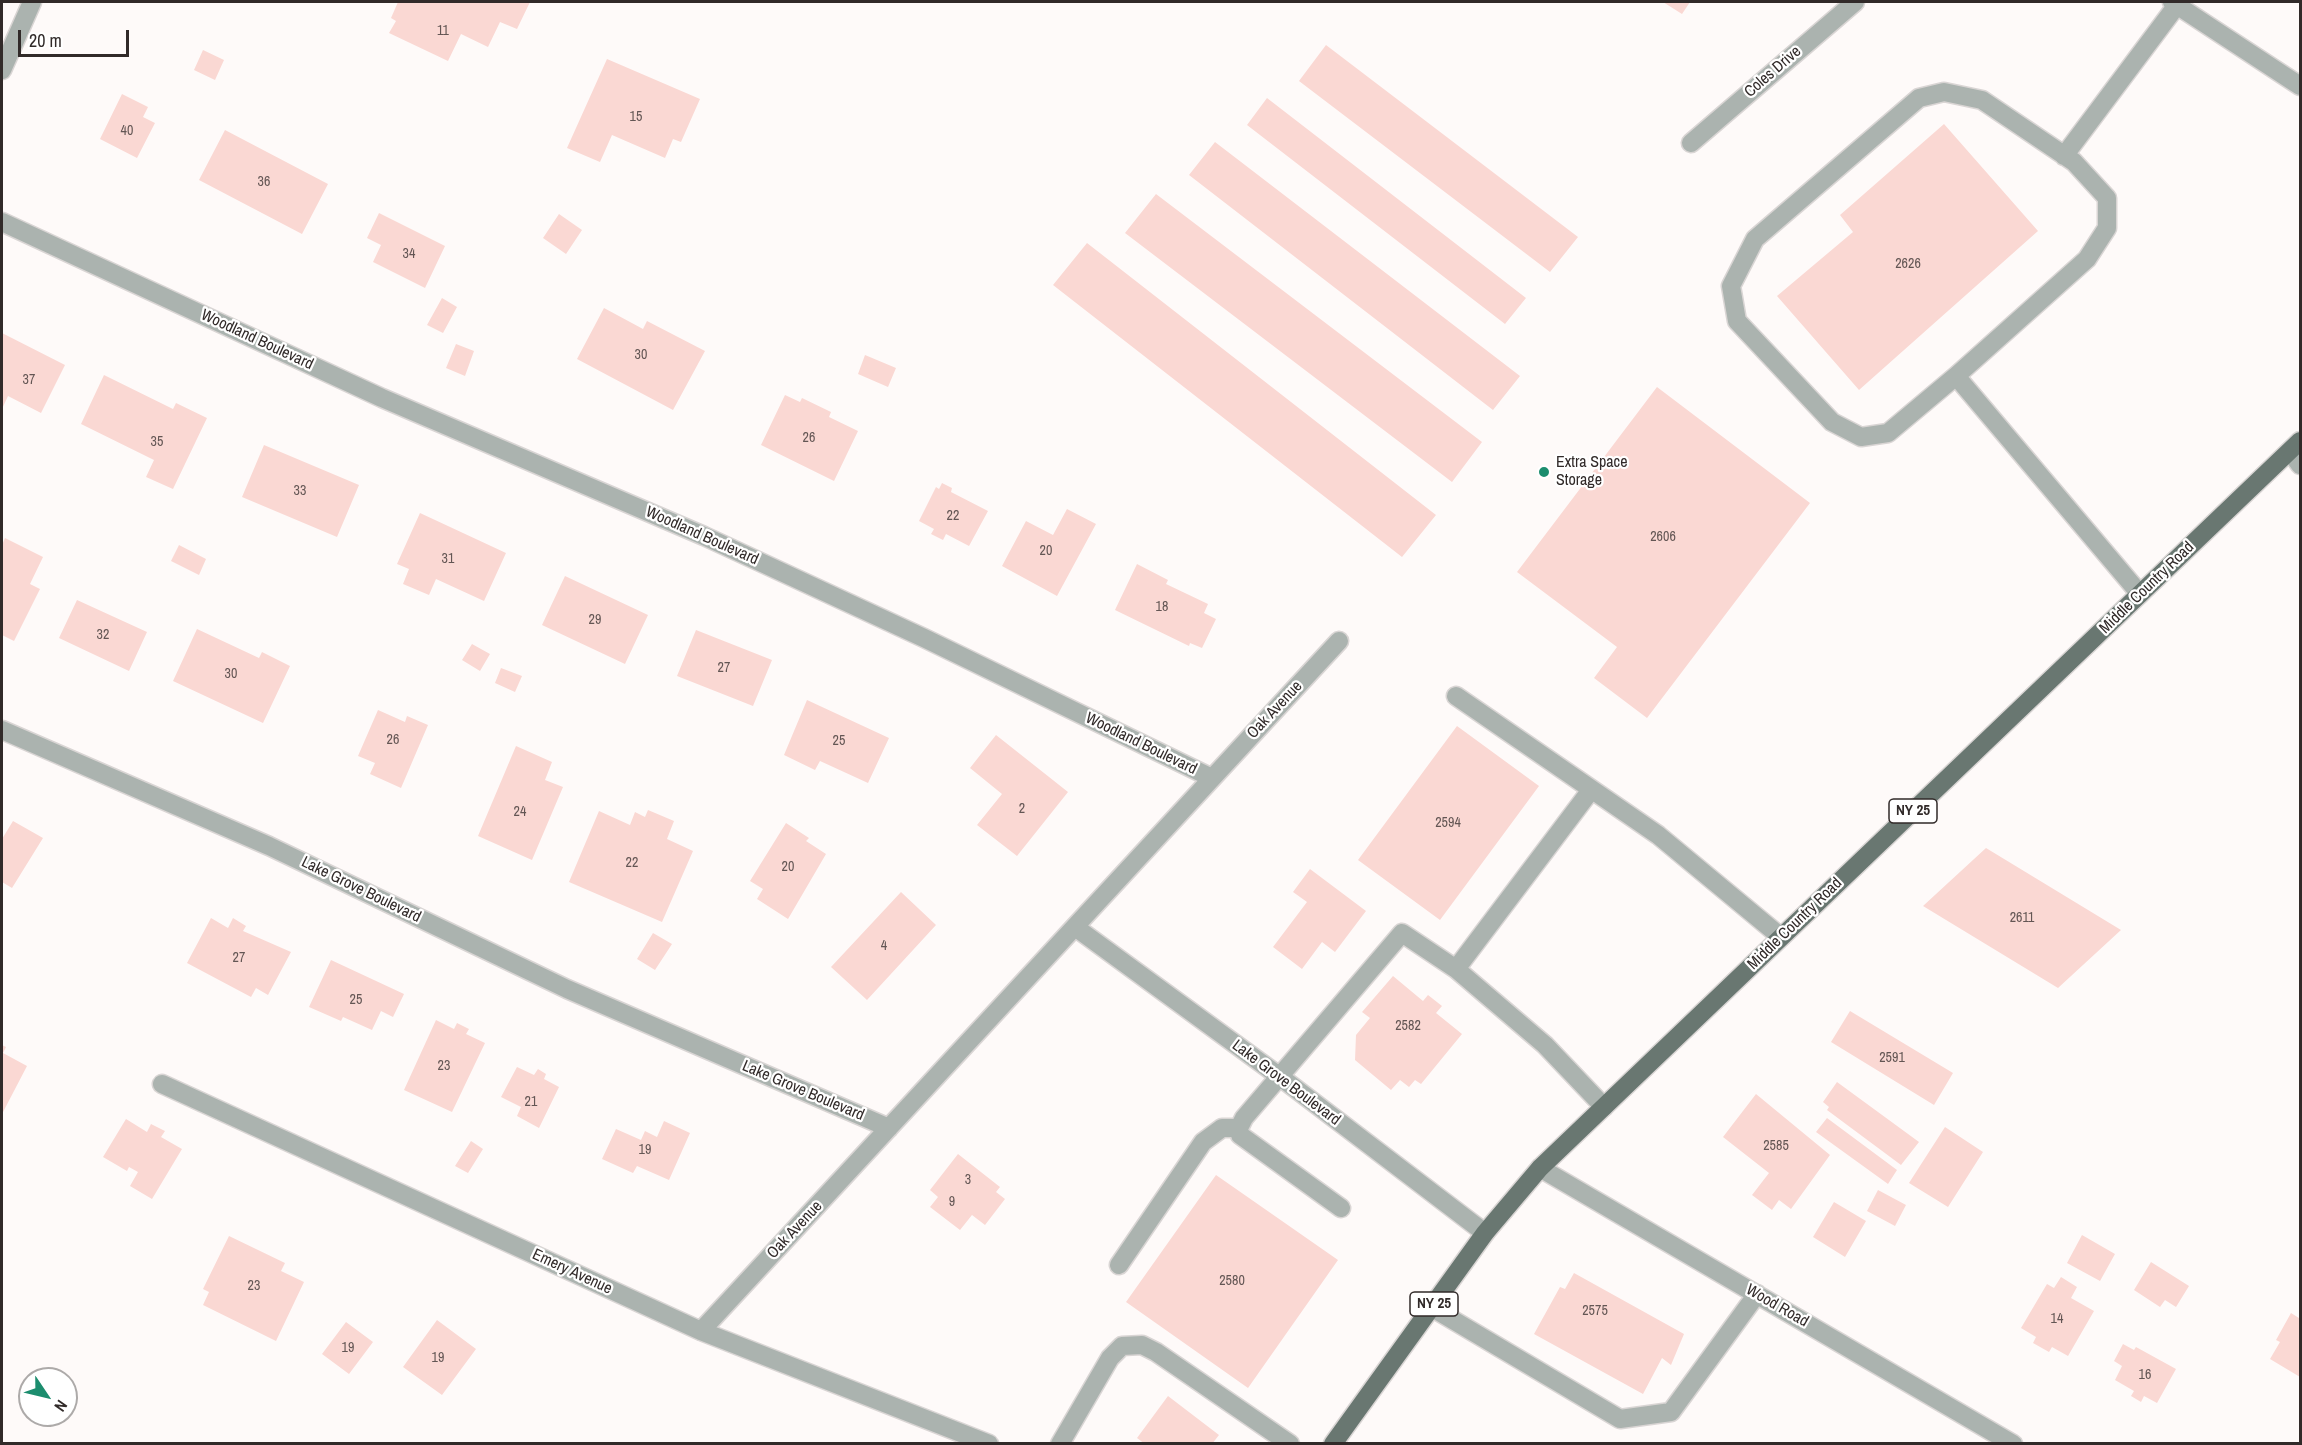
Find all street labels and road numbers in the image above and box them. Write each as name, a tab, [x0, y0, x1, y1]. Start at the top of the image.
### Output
street label: Coles Drive	[1741, 42, 1805, 102]
street label: Woodland Boulevard	[198, 306, 316, 374]
street label: Woodland Boulevard	[643, 503, 761, 569]
street label: Middle Country Road	[2096, 538, 2198, 638]
street label: Oak Avenue	[1243, 677, 1307, 743]
street label: Woodland Boulevard	[1082, 709, 1200, 779]
road number: NY 25	[1889, 799, 1937, 823]
street label: Lake Grove Boulevard	[298, 853, 424, 927]
street label: Middle Country Road	[1744, 874, 1846, 974]
street label: Lake Grove Boulevard	[1228, 1036, 1344, 1130]
street label: Lake Grove Boulevard	[739, 1057, 867, 1125]
street label: Oak Avenue	[763, 1197, 827, 1263]
street label: Emery Avenue	[529, 1245, 615, 1299]
street label: Wood Road	[1742, 1280, 1812, 1332]
road number: NY 25	[1410, 1292, 1458, 1316]

